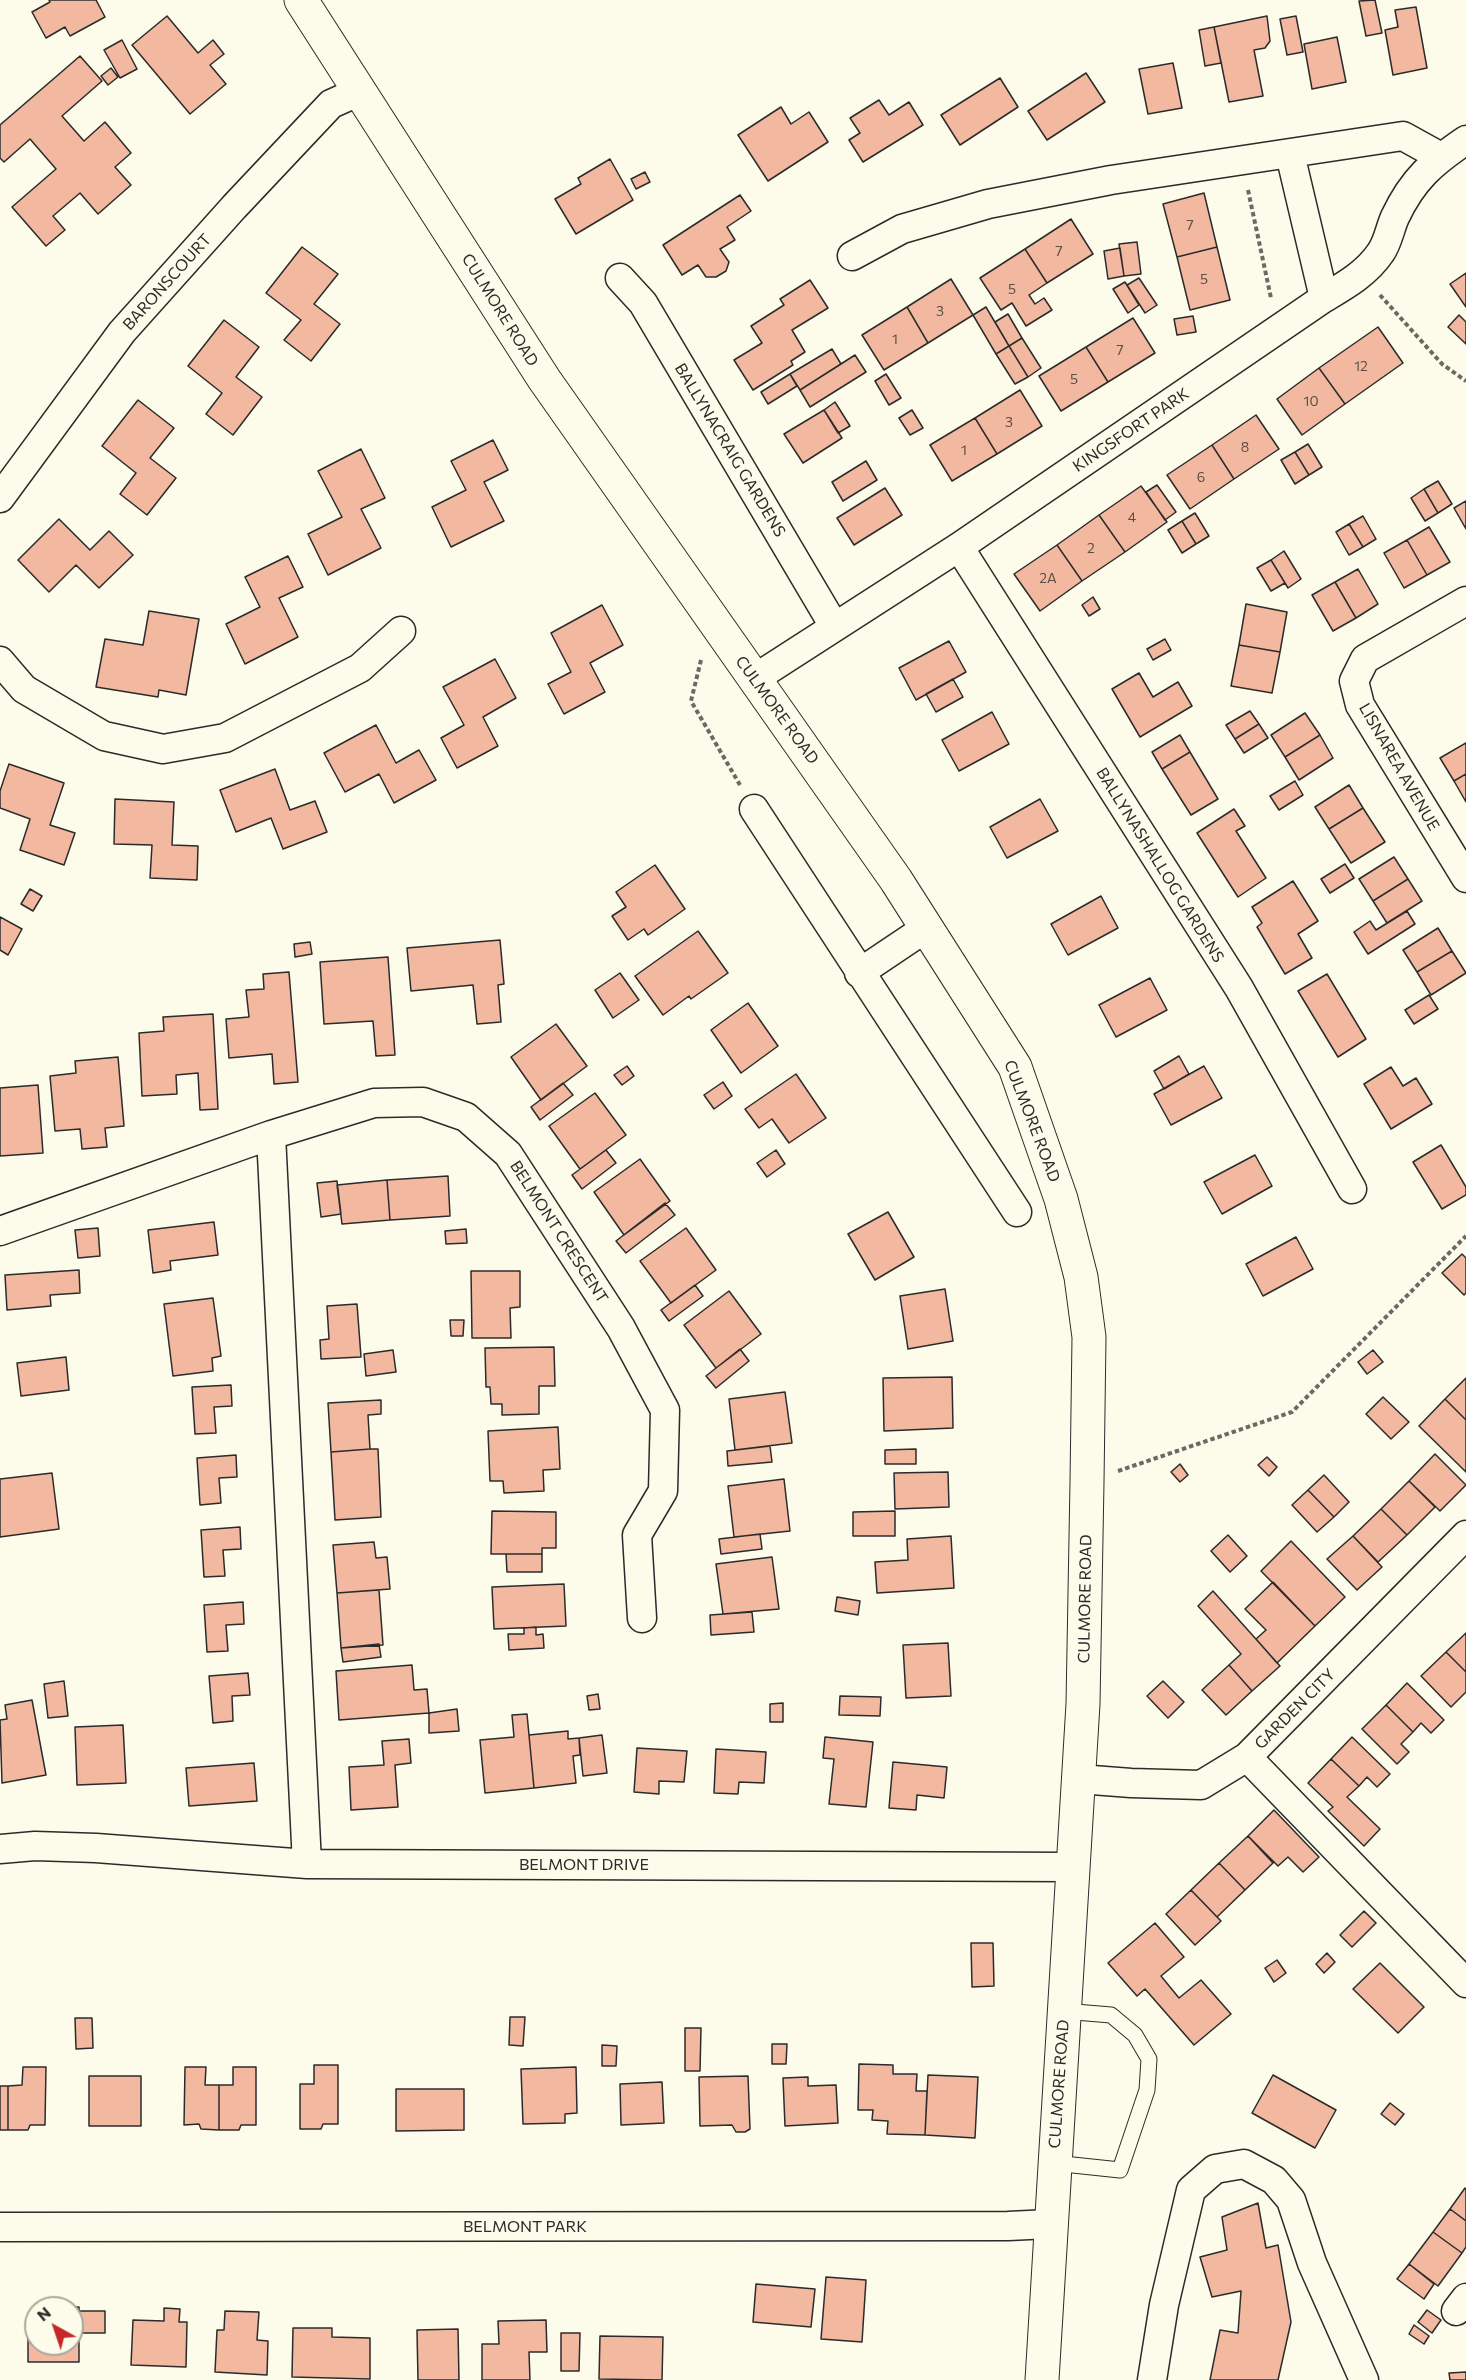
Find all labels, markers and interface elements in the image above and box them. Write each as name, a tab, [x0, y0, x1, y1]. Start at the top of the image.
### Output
house number: 7	[1186, 217, 1194, 233]
street label: BARONSCOURT	[119, 230, 215, 334]
house number: 7	[1055, 243, 1063, 259]
street label: CULMORE ROAD	[458, 250, 542, 370]
house number: 5	[1200, 271, 1208, 287]
house number: 5	[1008, 281, 1016, 297]
house number: 3	[936, 303, 944, 319]
house number: 1	[892, 331, 898, 347]
house number: 7	[1116, 342, 1124, 358]
house number: 12	[1354, 358, 1368, 374]
street label: BALLYNACRAIG GARDENS	[670, 360, 790, 540]
house number: 5	[1070, 371, 1078, 387]
street label: KINGSFORT PARK	[1069, 384, 1193, 476]
house number: 10	[1303, 393, 1319, 409]
house number: 3	[1005, 414, 1013, 430]
house number: 8	[1241, 439, 1249, 455]
house number: 1	[961, 442, 967, 458]
house number: 6	[1197, 469, 1205, 485]
house number: 4	[1128, 509, 1136, 525]
house number: 2	[1087, 540, 1095, 556]
house number: 2A	[1039, 570, 1057, 586]
street label: CULMORE ROAD	[731, 652, 823, 768]
street label: LISNAREA AVENUE	[1355, 700, 1443, 834]
street label: BALLYNASHALLOG GARDENS	[1092, 764, 1228, 966]
street label: CULMORE ROAD	[1000, 1057, 1064, 1185]
street label: BELMONT CRESCENT	[506, 1157, 612, 1307]
street label: CULMORE ROAD	[1074, 1534, 1096, 1664]
street label: GARDEN CITY	[1251, 1665, 1339, 1753]
street label: BELMONT DRIVE	[519, 1855, 649, 1875]
street label: CULMORE ROAD	[1045, 2019, 1073, 2149]
street label: BELMONT PARK	[463, 2217, 587, 2237]
north arrow	[24, 2296, 84, 2356]
text: N	[33, 2302, 54, 2324]

